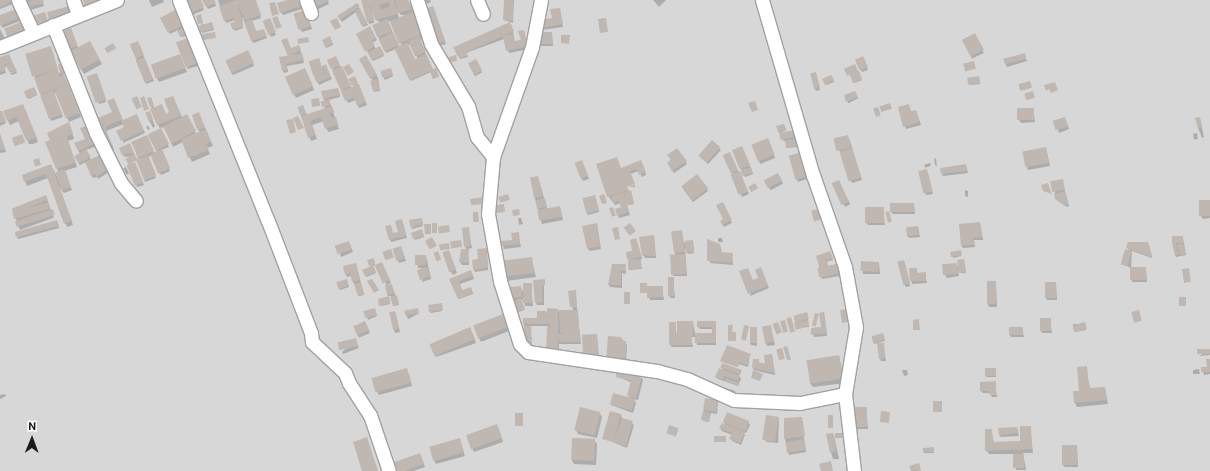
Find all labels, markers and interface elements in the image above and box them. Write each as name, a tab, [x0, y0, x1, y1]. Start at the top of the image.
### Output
north arrow	[12, 419, 52, 459]
text: N	[28, 420, 36, 433]

